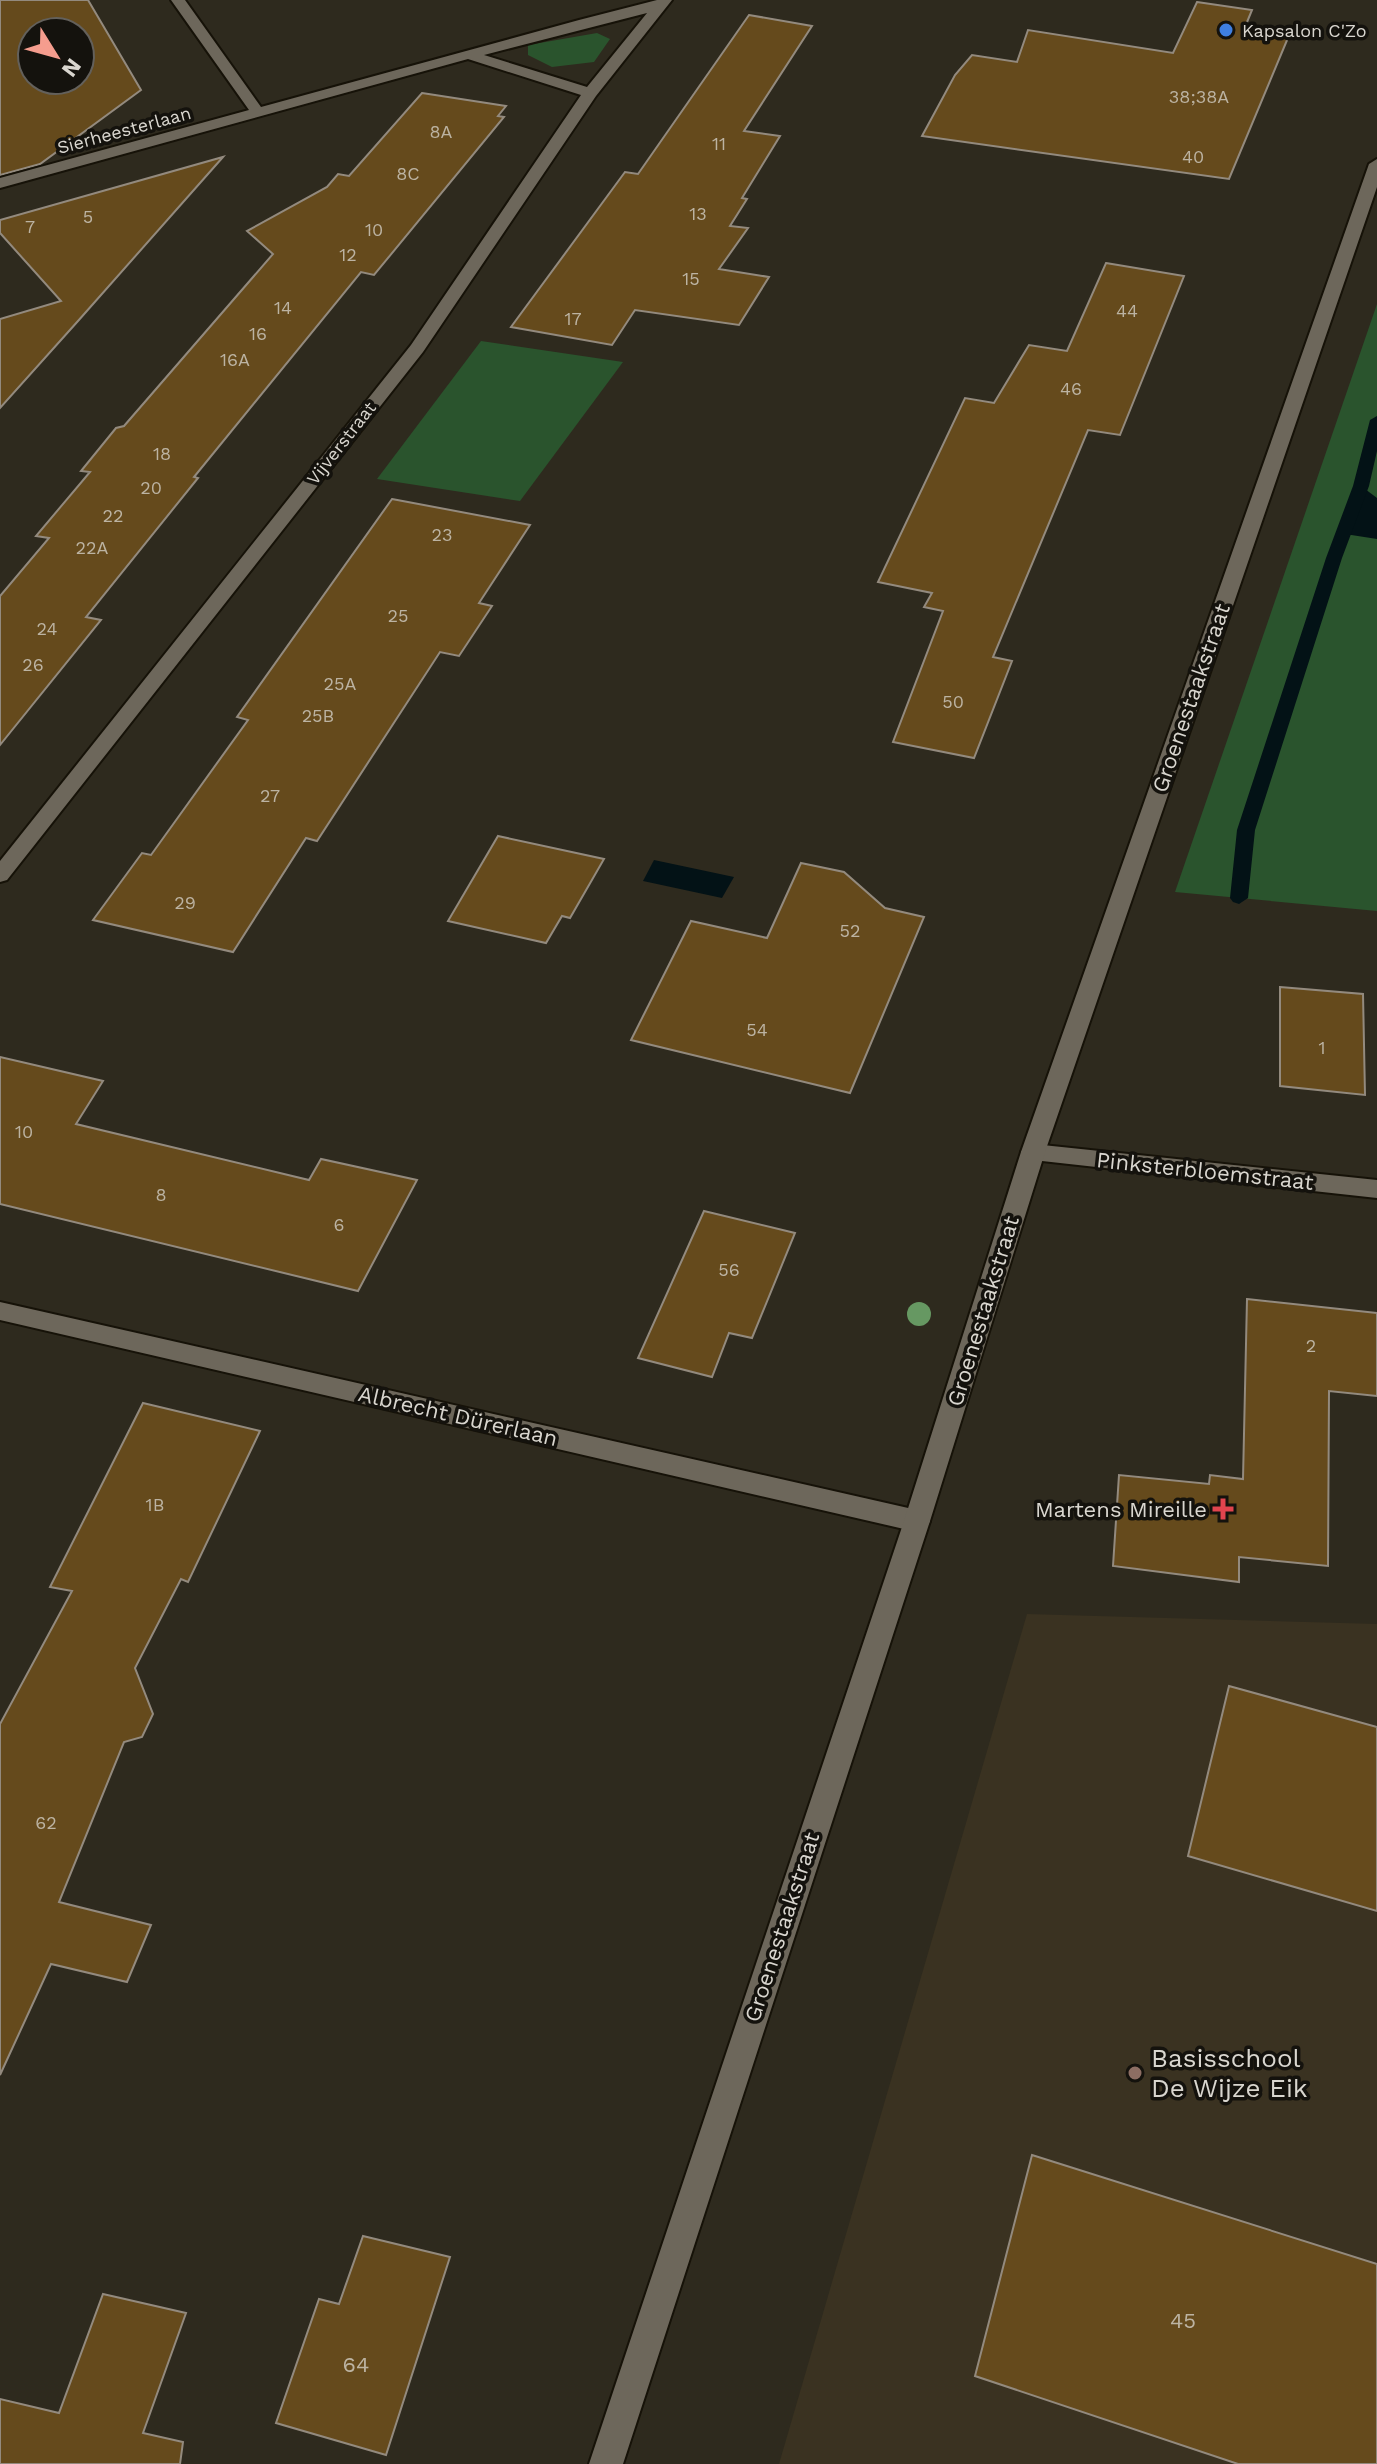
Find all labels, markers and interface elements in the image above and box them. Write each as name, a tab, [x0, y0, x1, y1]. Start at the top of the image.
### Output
north arrow	[16, 16, 96, 96]
place label: Kapsalon C'Zo	[1242, 20, 1367, 41]
marker: Kapsalon C'Zo	[1217, 21, 1235, 39]
text: N	[57, 54, 86, 82]
house number: 38;38A	[1169, 86, 1229, 107]
street label: Sierheesterlaan	[55, 102, 193, 158]
house number: 8A	[430, 121, 453, 142]
house number: 11	[712, 133, 726, 154]
house number: 40	[1182, 146, 1204, 167]
house number: 8C	[396, 163, 420, 184]
house number: 13	[689, 203, 707, 224]
house number: 5	[83, 206, 93, 227]
house number: 7	[25, 216, 35, 237]
house number: 10	[365, 219, 383, 240]
house number: 12	[339, 244, 357, 265]
house number: 15	[682, 268, 700, 289]
house number: 14	[274, 297, 292, 318]
house number: 44	[1116, 300, 1138, 321]
house number: 17	[564, 308, 582, 329]
house number: 16	[249, 323, 267, 344]
house number: 16A	[220, 349, 250, 370]
house number: 46	[1060, 378, 1082, 399]
street label: Vijverstraat	[302, 397, 380, 489]
house number: 18	[153, 443, 171, 464]
house number: 20	[140, 477, 162, 498]
house number: 22	[103, 505, 124, 526]
house number: 23	[432, 524, 453, 545]
house number: 22A	[76, 537, 109, 558]
street label: Groenestaakstraat	[1147, 600, 1235, 796]
house number: 25	[388, 605, 408, 626]
house number: 24	[37, 618, 57, 639]
house number: 26	[22, 654, 44, 675]
house number: 25A	[324, 673, 357, 694]
house number: 50	[942, 691, 964, 712]
house number: 25B	[302, 705, 334, 726]
house number: 27	[260, 785, 280, 806]
house number: 29	[174, 892, 196, 913]
house number: 52	[840, 920, 860, 941]
house number: 54	[746, 1019, 768, 1040]
house number: 1	[1318, 1037, 1326, 1058]
house number: 10	[15, 1121, 33, 1142]
street label: Pinksterbloemstraat	[1095, 1147, 1315, 1195]
house number: 8	[155, 1184, 167, 1205]
street label: Groenestaakstraat	[942, 1213, 1024, 1409]
house number: 6	[334, 1214, 344, 1235]
house number: 56	[718, 1259, 740, 1280]
house number: 2	[1306, 1335, 1316, 1356]
street label: Albrecht Dürerlaan	[356, 1381, 560, 1451]
house number: 1B	[146, 1494, 164, 1515]
place label: Martens Mireille	[1035, 1497, 1207, 1522]
marker: Martens Mireille	[1214, 1500, 1232, 1518]
house number: 62	[35, 1812, 57, 1833]
street label: Groenestaakstraat	[740, 1829, 824, 2025]
place label: Basisschool De Wijze Eik	[1151, 2043, 1308, 2103]
marker: Basisschool De Wijze Eik	[1126, 2064, 1144, 2082]
house number: 45	[1170, 2308, 1196, 2333]
house number: 64	[343, 2352, 369, 2377]

